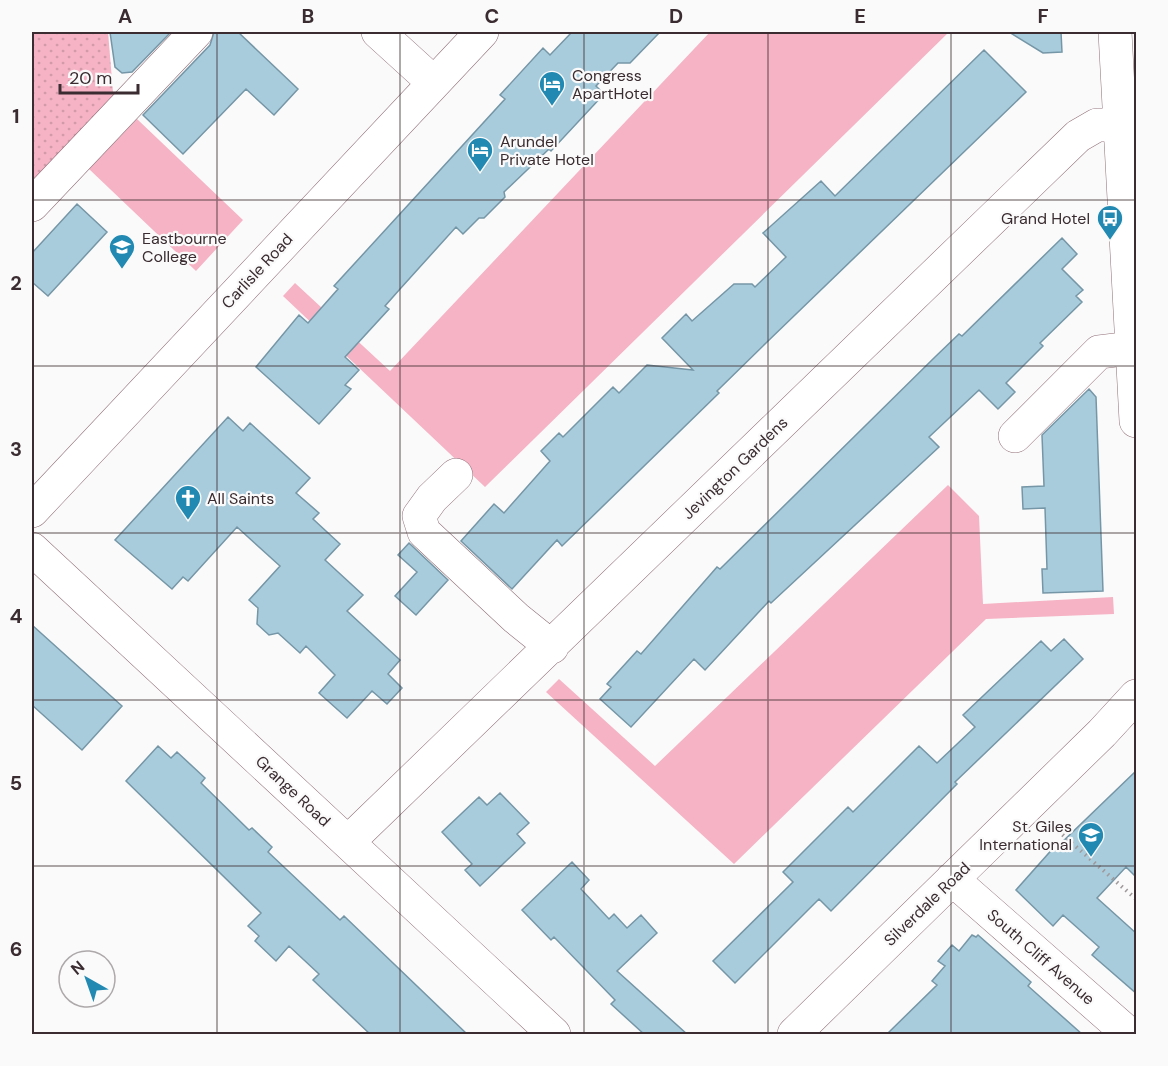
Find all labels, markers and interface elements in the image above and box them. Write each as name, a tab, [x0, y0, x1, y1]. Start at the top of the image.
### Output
text: A	[118, 3, 132, 29]
text: B	[302, 3, 314, 29]
text: C	[485, 3, 499, 29]
text: D	[669, 3, 683, 29]
text: E	[854, 3, 866, 29]
text: F	[1037, 3, 1049, 29]
scale bar	[60, 57, 138, 95]
place label: Congress ApartHotel	[572, 65, 652, 104]
text: 20 m	[69, 66, 112, 90]
hotel icon: Congress ApartHotel	[537, 69, 567, 107]
text: 1	[12, 103, 20, 129]
place label: Arundel Private Hotel	[500, 131, 594, 170]
hotel icon: Arundel Private Hotel	[465, 135, 495, 173]
bus stop icon: Grand Hotel	[1095, 203, 1125, 241]
place label: Grand Hotel	[1001, 208, 1090, 229]
place label: Eastbourne College	[142, 228, 227, 267]
street label: Carlisle Road	[217, 229, 297, 313]
school or university icon: Eastbourne College	[107, 232, 137, 270]
text: 2	[10, 270, 22, 296]
street label: Jevington Gardens	[678, 412, 792, 524]
text: 3	[10, 436, 22, 462]
church icon: All Saints	[173, 483, 203, 521]
place label: All Saints	[207, 488, 274, 509]
text: 4	[10, 603, 23, 629]
street label: Grange Road	[251, 751, 335, 831]
text: 5	[10, 770, 22, 796]
place label: St. Giles International	[979, 816, 1072, 855]
school or university icon: St. Giles International	[1076, 820, 1106, 858]
street label: Silverdale Road	[879, 857, 975, 951]
street label: South Cliff Avenue	[983, 904, 1099, 1010]
text: 6	[10, 936, 22, 962]
north arrow	[57, 949, 117, 1009]
text: N	[66, 956, 89, 980]

